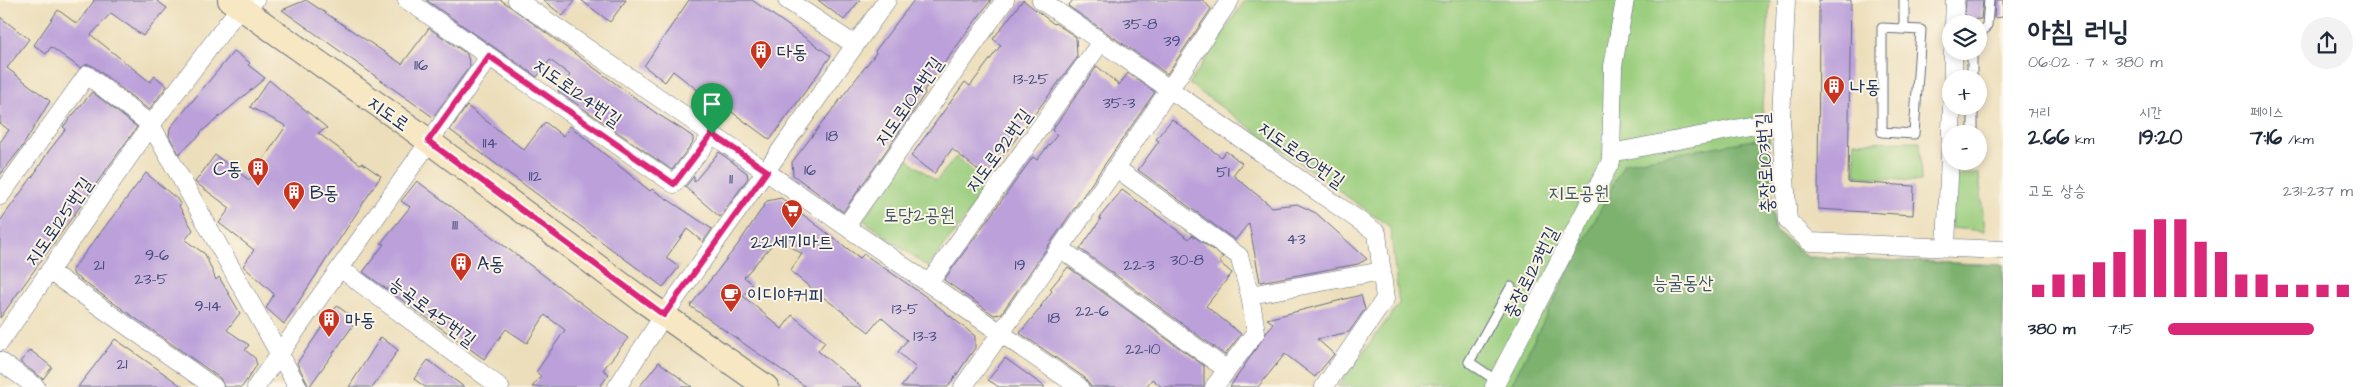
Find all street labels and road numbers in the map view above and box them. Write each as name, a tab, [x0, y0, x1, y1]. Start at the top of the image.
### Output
street label: 지도로104번길	[868, 52, 950, 152]
street label: 지도로124번길	[527, 53, 627, 134]
street label: 지도로	[362, 90, 415, 138]
street label: 지도로92번길	[959, 103, 1039, 199]
street label: 충장로103번길	[1749, 112, 1782, 214]
street label: 지도로80번길	[1252, 115, 1350, 195]
street label: 지도로125번길	[19, 172, 100, 272]
street label: 충장로123번길	[1497, 222, 1566, 323]
street label: 능곡로45번길	[383, 270, 481, 354]

